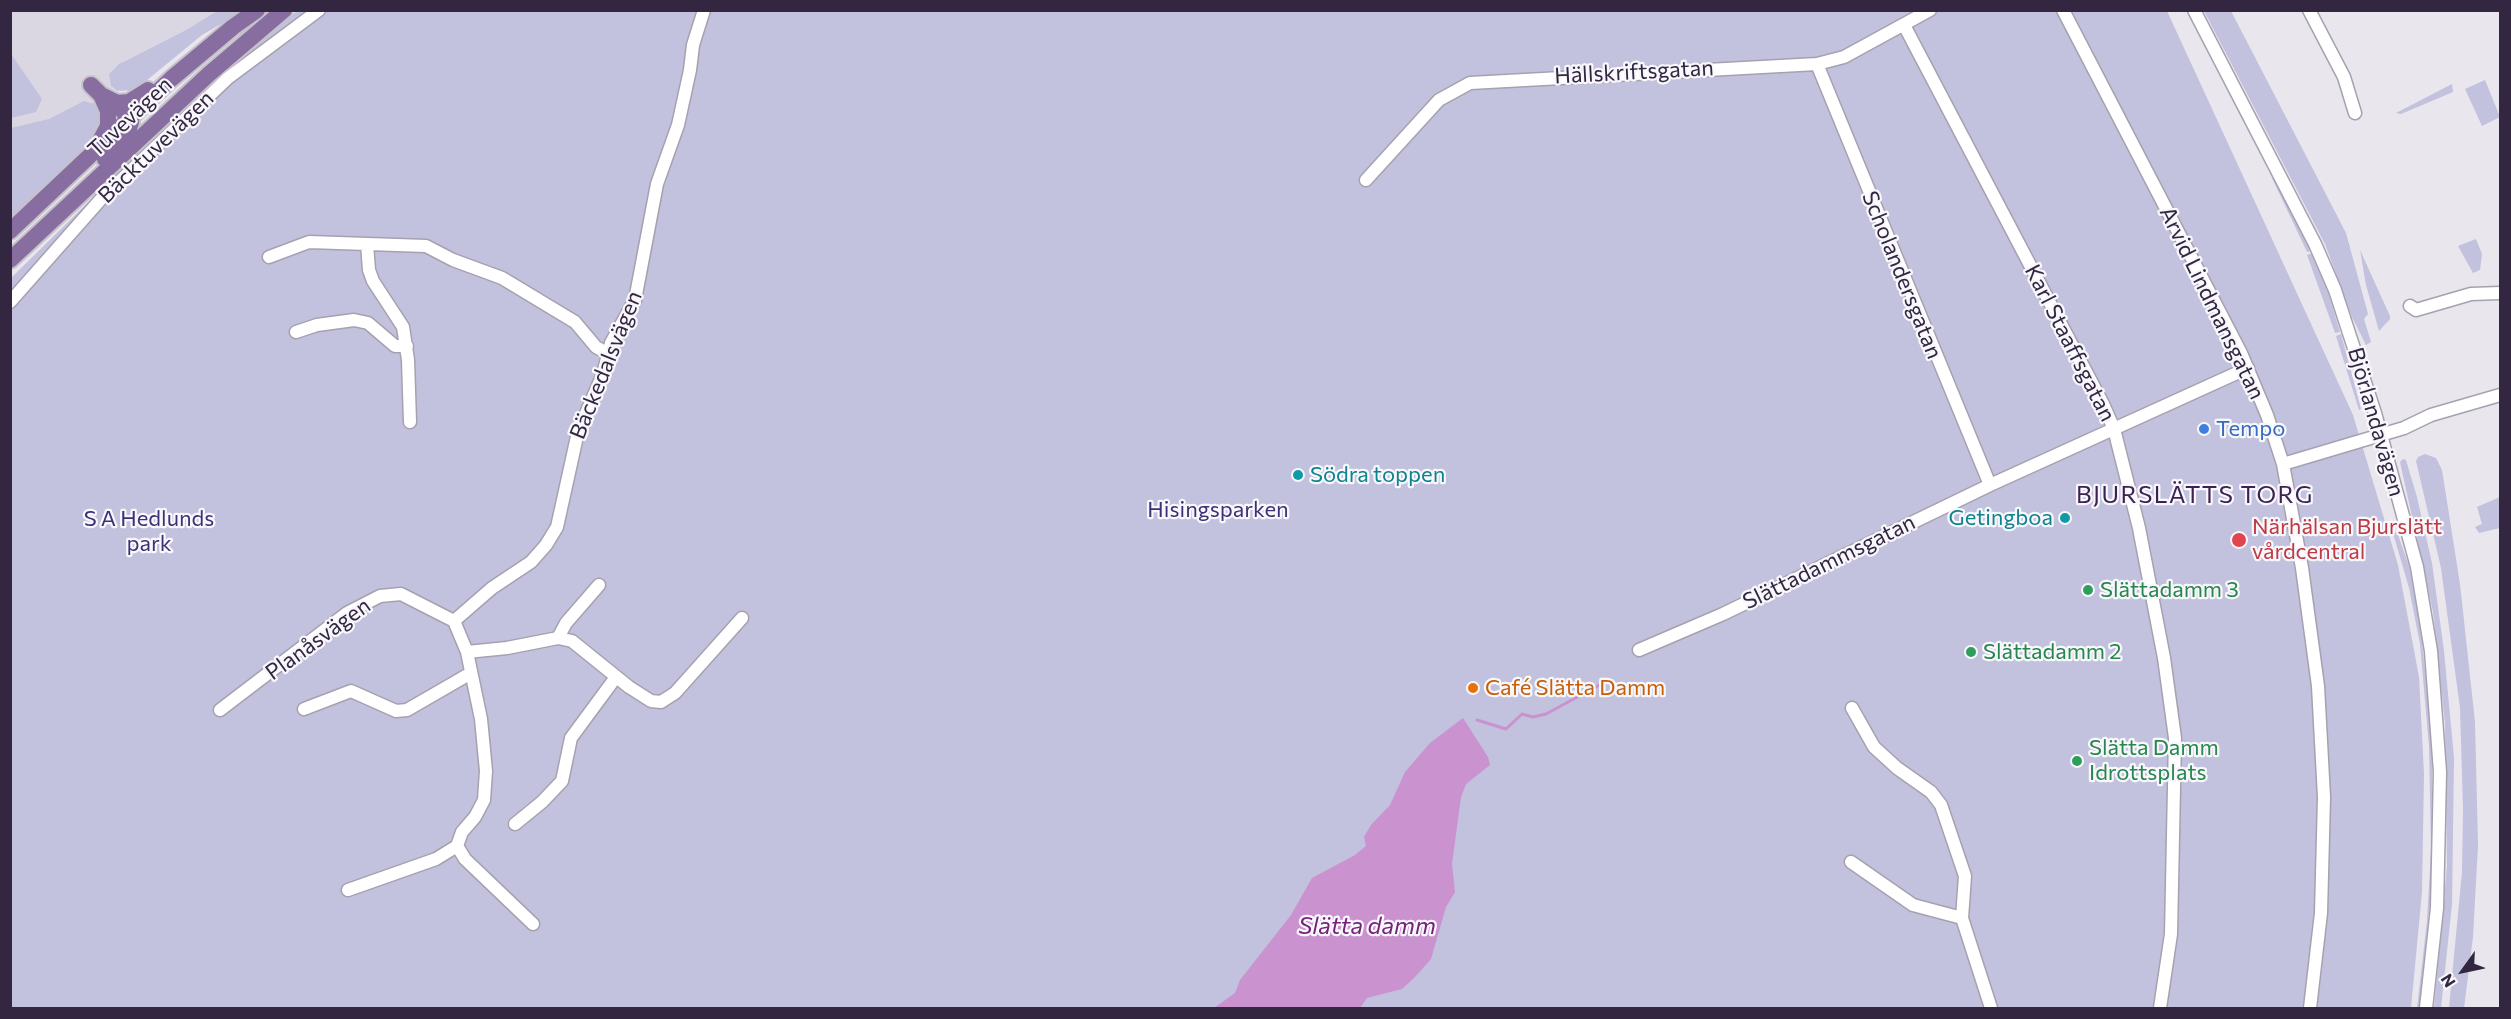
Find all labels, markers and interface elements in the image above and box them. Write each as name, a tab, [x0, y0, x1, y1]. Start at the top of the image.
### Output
street label: Hällskriftsgatan	[1554, 55, 1714, 89]
street label: Tuvevägen	[83, 71, 177, 163]
street label: Bäcktuvevägen	[93, 85, 219, 209]
street label: Scholandersgatan	[1856, 187, 1948, 363]
street label: Arvid Lindmansgatan	[2154, 202, 2270, 404]
street label: Karl Staaffsgatan	[2019, 260, 2121, 426]
street label: Bäckedalsvägen	[564, 287, 648, 443]
street label: Björlandavägen	[2342, 344, 2410, 500]
place label: Tempo	[2216, 416, 2285, 442]
marker: Tempo	[2197, 422, 2211, 436]
place label: Södra toppen	[1310, 462, 1445, 488]
marker: Södra toppen	[1291, 468, 1305, 482]
district label: BJURSLÄTTS TORG	[2076, 481, 2314, 509]
park label: Hisingsparken	[1147, 497, 1289, 523]
place label: Getingboa	[1949, 505, 2053, 531]
park label: S A Hedlunds park	[84, 506, 214, 558]
street label: Slättadammsgatan	[1739, 509, 1919, 615]
marker: Getingboa	[2058, 511, 2072, 525]
place label: Närhälsan Bjurslätt vårdcentral	[2252, 514, 2442, 566]
marker: Närhälsan Bjurslätt vårdcentral	[2230, 531, 2248, 549]
place label: Slättadamm 3	[2100, 577, 2239, 603]
marker: Slättadamm 3	[2081, 583, 2095, 597]
street label: Planåsvägen	[260, 592, 376, 686]
place label: Slättadamm 2	[1983, 639, 2121, 665]
marker: Slättadamm 2	[1964, 645, 1978, 659]
place label: Café Slätta Damm	[1485, 675, 1665, 701]
marker: Café Slätta Damm	[1466, 681, 1480, 695]
place label: Slätta Damm Idrottsplats	[2089, 735, 2219, 786]
marker: Slätta Damm Idrottsplats	[2070, 754, 2084, 768]
water label: Slätta damm	[1298, 912, 1436, 940]
north arrow	[2433, 941, 2493, 1001]
text: N	[2436, 971, 2459, 991]

